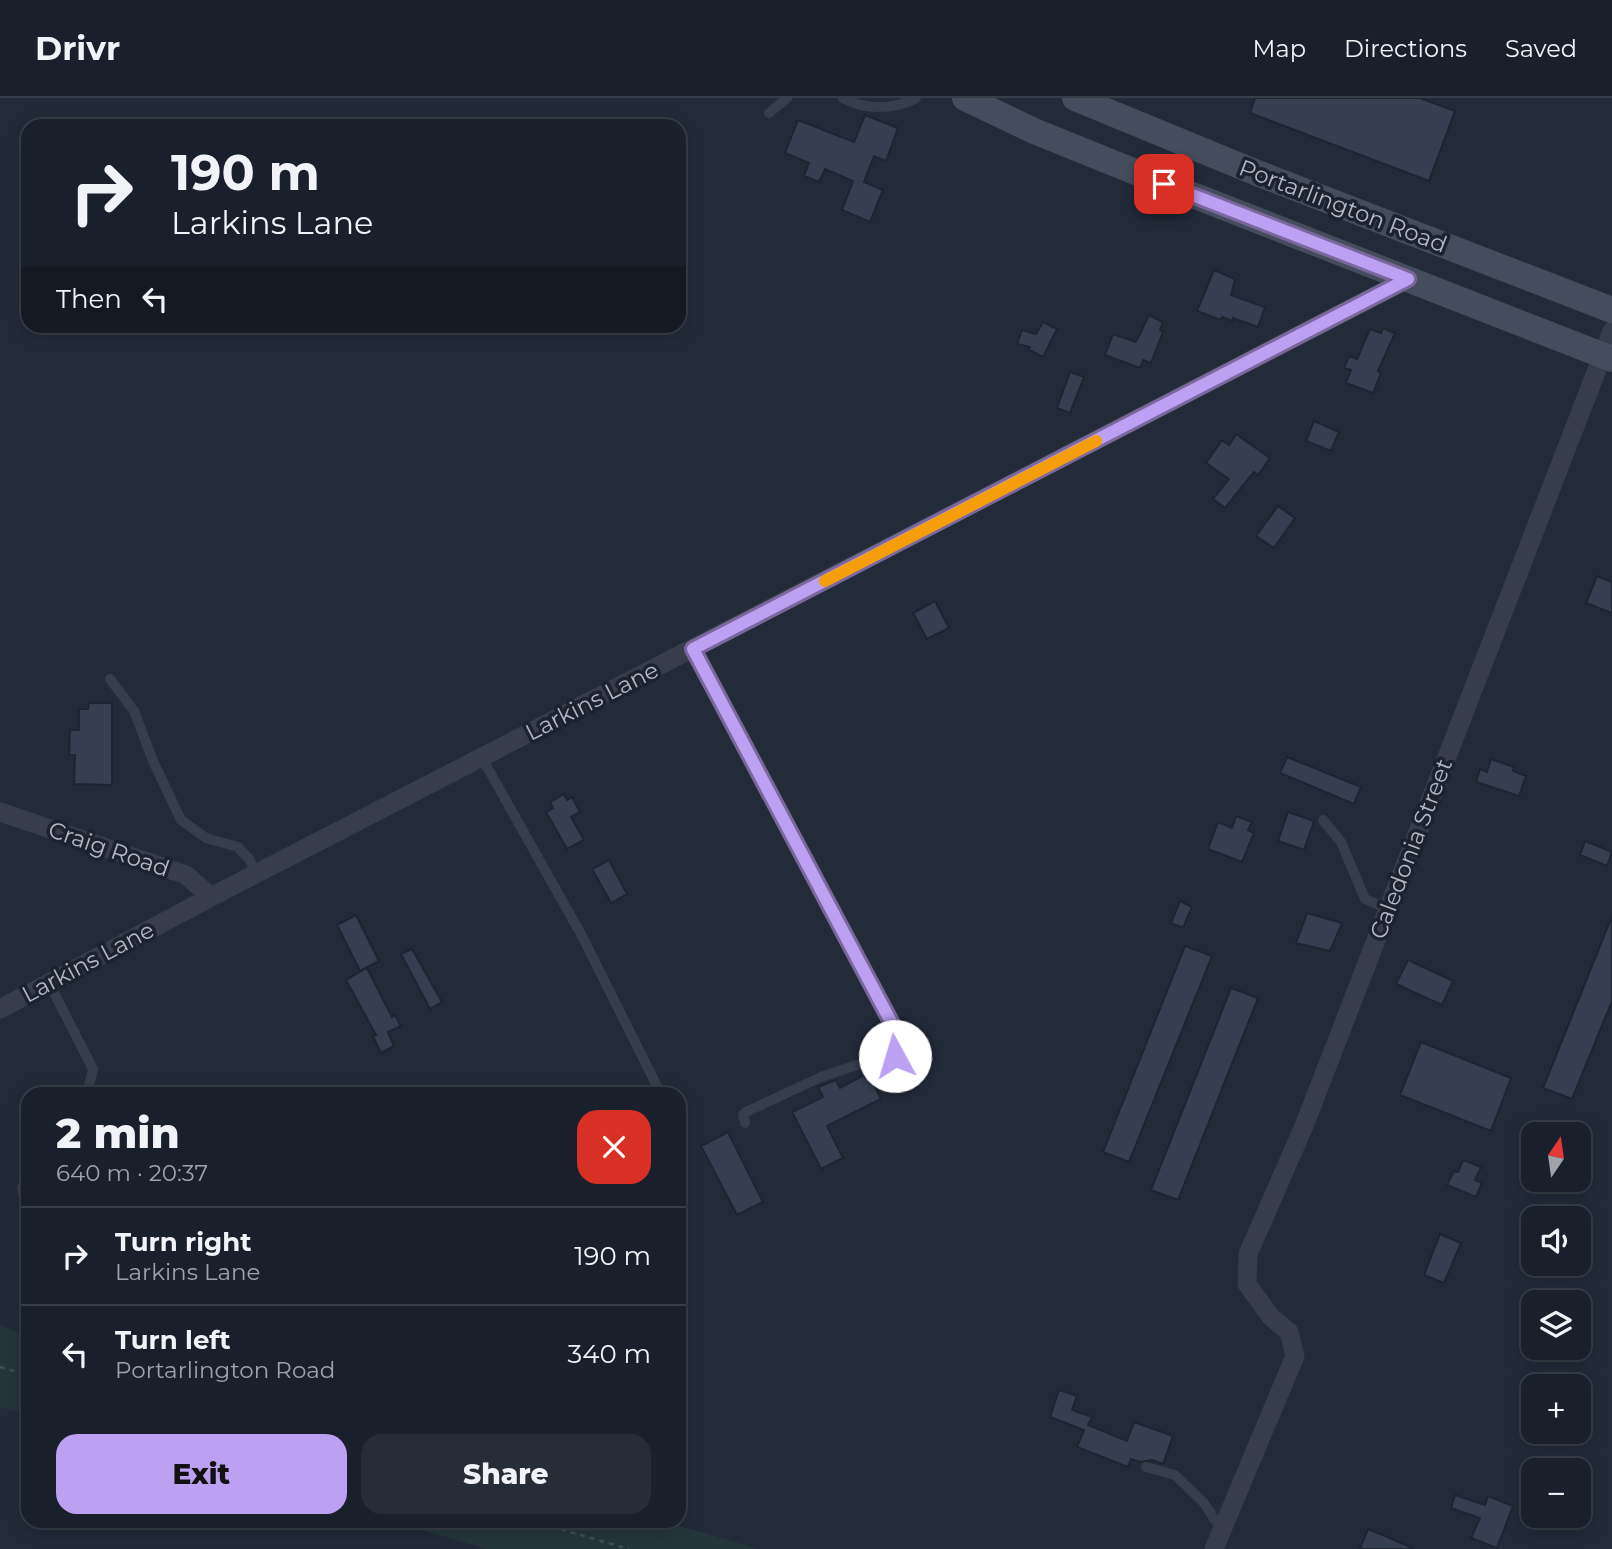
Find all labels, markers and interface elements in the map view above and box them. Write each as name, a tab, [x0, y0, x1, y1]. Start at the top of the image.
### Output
text: Drivr	[35, 28, 120, 68]
text: Map	[1253, 34, 1306, 63]
text: Directions	[1344, 34, 1467, 63]
text: Saved	[1505, 34, 1577, 63]
text: 190 m	[171, 143, 320, 202]
icon: right	[56, 147, 147, 238]
street label: Portarlington Road	[1235, 153, 1451, 259]
pin	[1134, 154, 1194, 214]
icon: arrive	[1145, 165, 1183, 203]
text: Larkins Lane	[171, 203, 373, 242]
icon: left	[136, 280, 174, 318]
text: Then	[56, 283, 122, 315]
street label: Larkins Lane	[521, 656, 663, 746]
street label: Caledonia Street	[1364, 755, 1458, 943]
street label: Craig Road	[45, 815, 173, 883]
street label: Larkins Lane	[17, 915, 159, 1009]
position arrow	[858, 1019, 932, 1093]
text: 2 min	[56, 1107, 180, 1159]
button: close	[577, 1110, 651, 1184]
north arrow	[1521, 1122, 1591, 1192]
map controls	[1521, 1122, 1591, 1528]
text: 640 m · 20:37	[56, 1159, 208, 1187]
button: sound	[1521, 1206, 1591, 1276]
text: Turn right	[115, 1226, 251, 1258]
icon: right	[56, 1237, 94, 1275]
text: 190 m	[574, 1240, 651, 1272]
text: Larkins Lane	[115, 1258, 260, 1286]
button: layers	[1521, 1290, 1591, 1360]
text: Turn left	[115, 1324, 231, 1356]
icon: left	[56, 1335, 94, 1373]
text: 340 m	[568, 1338, 651, 1370]
text: Portarlington Road	[115, 1356, 335, 1384]
button: +	[1521, 1374, 1591, 1444]
button: Exit	[56, 1434, 347, 1514]
button: Share	[361, 1434, 651, 1514]
button: −	[1521, 1458, 1591, 1528]

